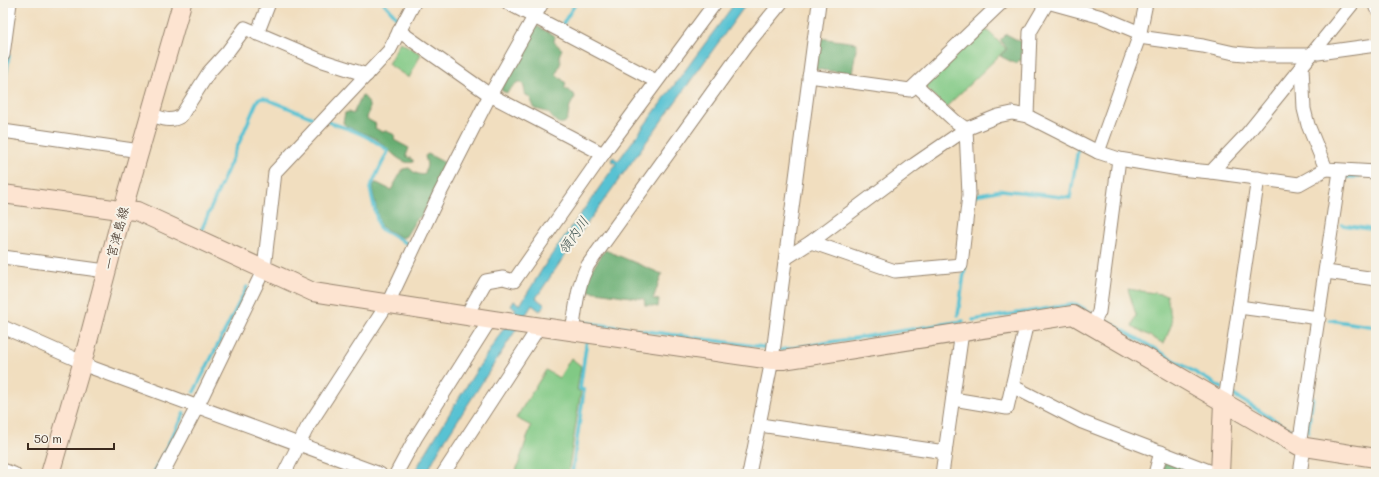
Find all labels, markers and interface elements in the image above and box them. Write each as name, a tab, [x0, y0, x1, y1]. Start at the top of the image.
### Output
street label: 一宮津島線	[98, 203, 132, 272]
water label: 領内川	[553, 212, 593, 258]
scale bar	[28, 425, 114, 451]
text: 50 m	[34, 430, 62, 446]

